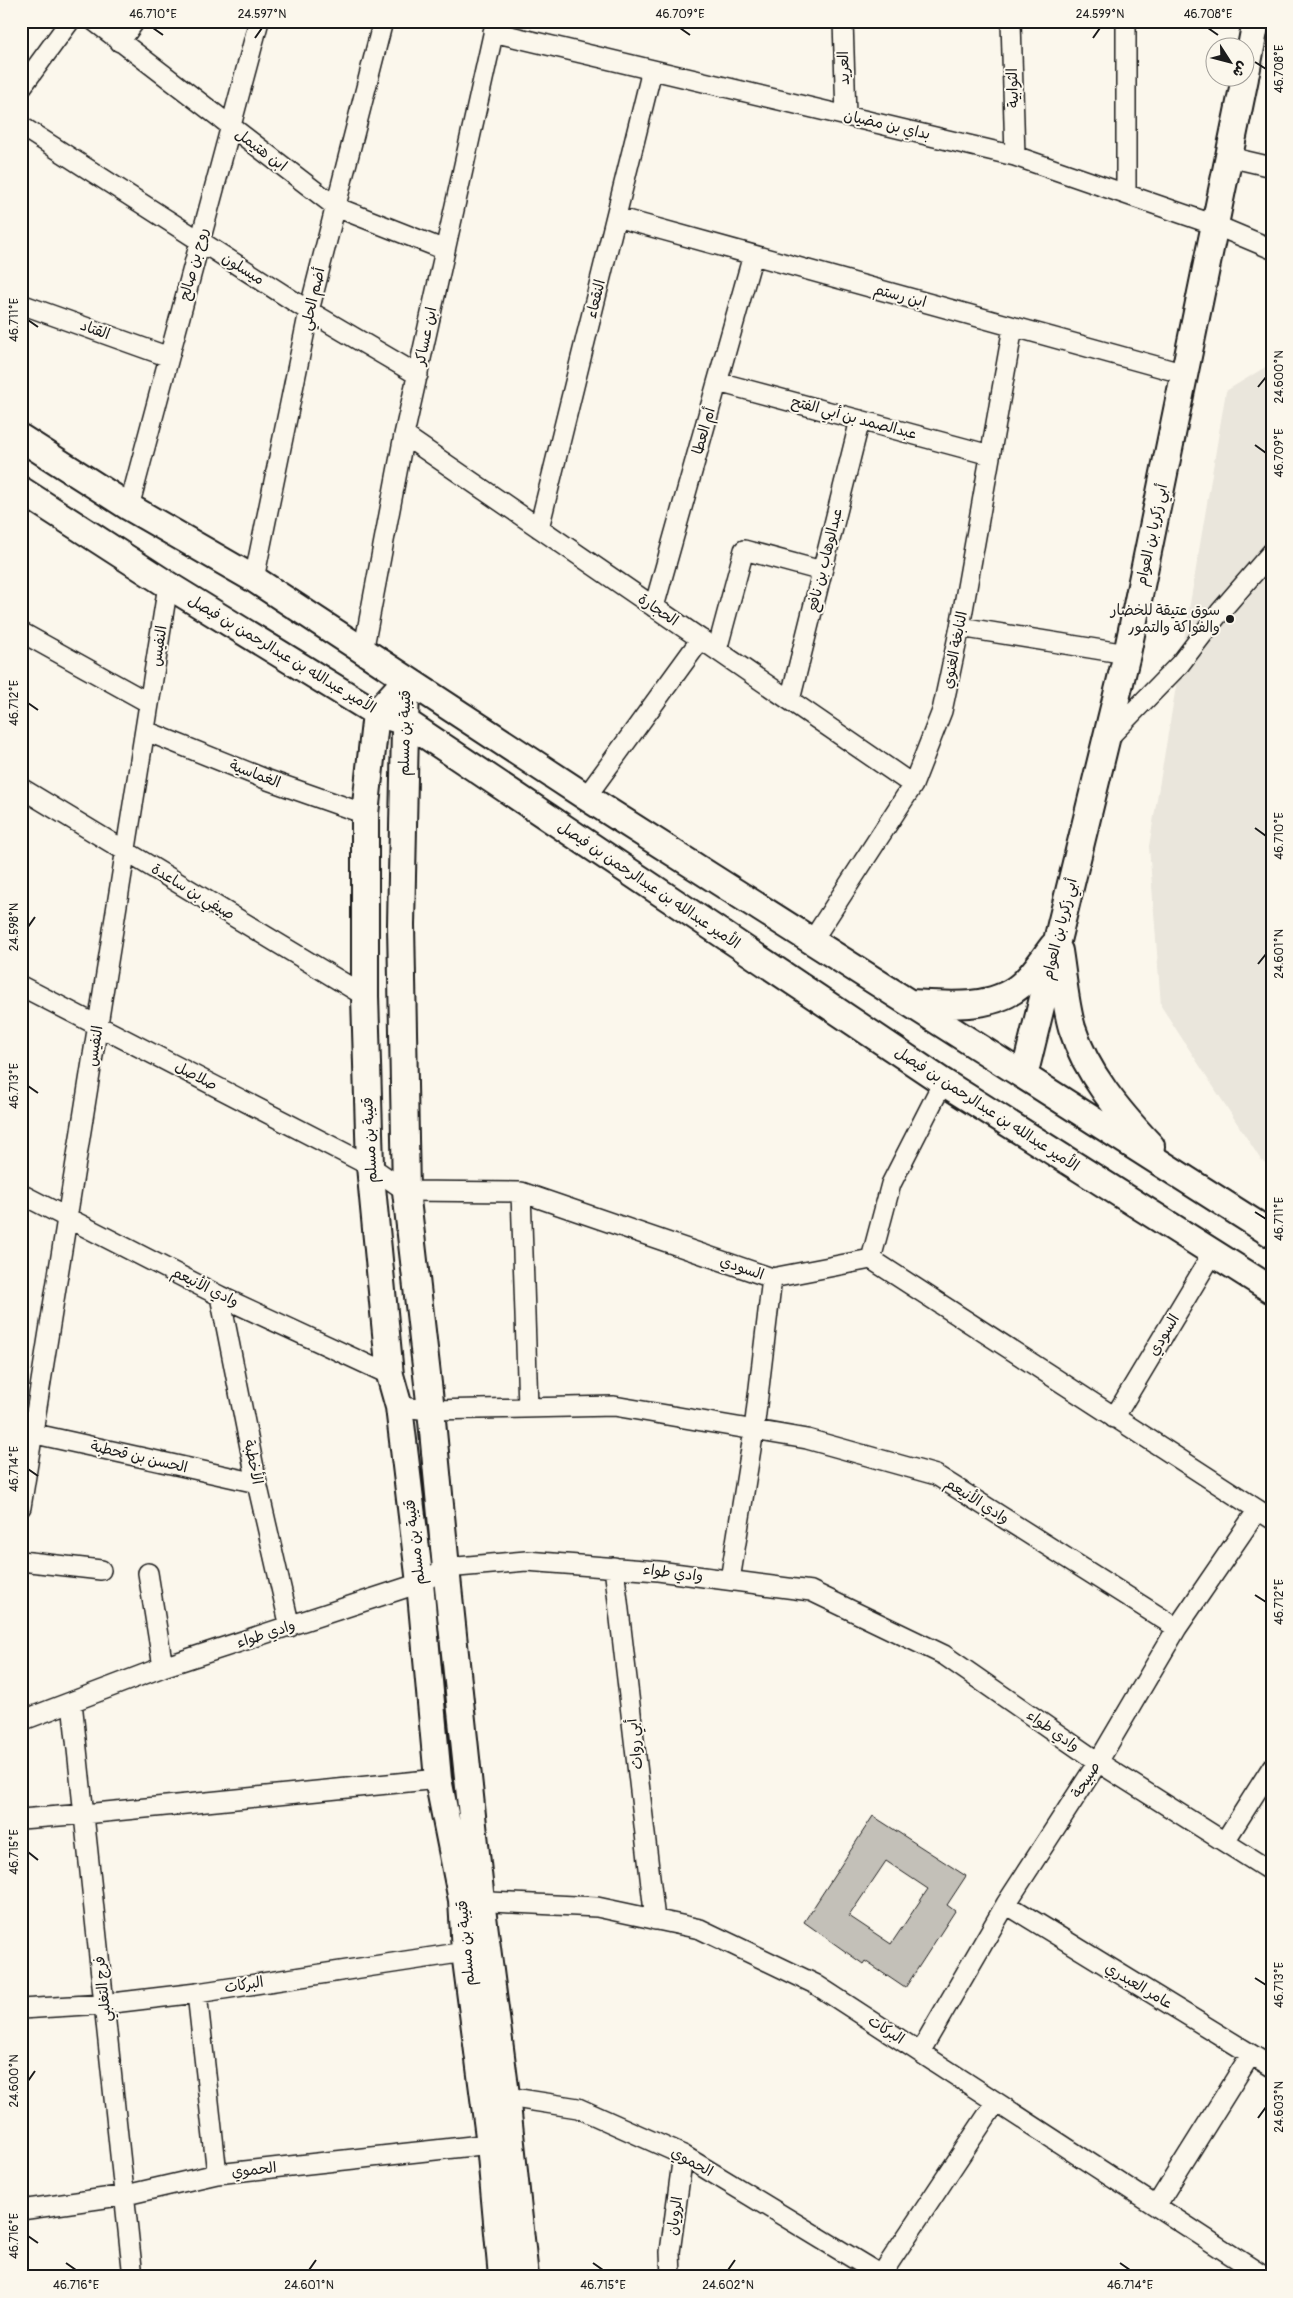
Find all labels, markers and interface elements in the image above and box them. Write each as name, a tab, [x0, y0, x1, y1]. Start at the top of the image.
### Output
text: 46.710°E	[129, 7, 177, 22]
text: 24.597°N	[238, 7, 286, 22]
text: 46.709°E	[656, 7, 704, 22]
text: 24.599°N	[1076, 7, 1124, 22]
text: 46.708°E	[1184, 7, 1232, 22]
north arrow	[1206, 38, 1256, 88]
text: 46.708°E	[1272, 45, 1287, 93]
street label: العريد	[834, 51, 854, 85]
text: ش	[1229, 58, 1252, 81]
street label: الثوابية	[1003, 68, 1023, 108]
street label: بداي بن مضيان	[842, 106, 932, 145]
street label: ابن هتيمل	[231, 124, 291, 176]
street label: روح بن صالح	[175, 226, 213, 302]
street label: ميسلون	[218, 249, 268, 289]
street label: أضم الحلي	[297, 265, 332, 333]
street label: النقعاء	[582, 278, 610, 320]
street label: ابن رستم	[871, 280, 928, 313]
text: 46.711°E	[7, 298, 22, 342]
street label: ابن عساكر	[410, 305, 441, 369]
street label: القتاد	[78, 316, 112, 344]
text: 24.600°N	[1272, 350, 1287, 404]
street label: عبدالصمد بن أبي الفتح	[788, 392, 919, 447]
street label: أم العطا	[688, 405, 721, 457]
text: 46.709°E	[1272, 429, 1287, 477]
street label: أبي زكريا بن العوام	[1132, 482, 1175, 588]
street label: عبدالوهاب بن نافع	[803, 506, 848, 614]
street label: الأمير عبدالله بن عبدالرحمن بن فيصل	[185, 589, 380, 718]
street label: الحجارة	[634, 590, 682, 630]
place label: سوق عتيقة للخضار والفواكة والتمور	[1110, 601, 1220, 637]
street label: النابغة الغنوي	[938, 610, 973, 691]
marker: سوق عتيقة للخضار والفواكة والتمور	[1224, 613, 1236, 625]
street label: النفيس	[146, 624, 172, 668]
text: 46.712°E	[7, 680, 22, 726]
street label: قتيبة بن مسلم	[395, 690, 417, 776]
street label: الغماسية	[227, 756, 283, 792]
text: 46.710°E	[1272, 812, 1287, 860]
street label: الأمير عبدالله بن عبدالرحمن بن فيصل	[554, 816, 744, 953]
street label: صيفي بن ساعدة	[146, 860, 238, 927]
street label: أبي زكريا بن العوام	[1038, 876, 1085, 982]
text: 24.598°N	[7, 903, 22, 951]
text: 24.601°N	[1272, 929, 1287, 979]
street label: النفيس	[82, 1024, 108, 1068]
street label: الأمير عبدالله بن عبدالرحمن بن فيصل	[891, 1041, 1083, 1176]
street label: صلاصل	[171, 1057, 221, 1095]
text: 46.713°E	[7, 1063, 22, 1109]
street label: قتيبة بن مسلم	[358, 1096, 384, 1183]
text: 46.711°E	[1272, 1197, 1287, 1241]
street label: السودي	[717, 1252, 767, 1285]
street label: وادي الأنيعم	[168, 1262, 242, 1312]
street label: السودي	[1144, 1311, 1185, 1360]
street label: الحسن بن قحطبة	[89, 1437, 189, 1477]
street label: الأخطبة	[239, 1438, 268, 1486]
text: 46.714°E	[7, 1446, 22, 1492]
street label: وادي الأنيعم	[941, 1473, 1013, 1529]
street label: قتيبة بن مسلم	[400, 1498, 432, 1586]
street label: وادي طواء	[642, 1560, 704, 1587]
text: 46.712°E	[1272, 1579, 1287, 1625]
street label: وادي طواء	[234, 1616, 298, 1653]
street label: وادي طواء	[1022, 1706, 1083, 1757]
street label: أبي رواث	[622, 1717, 651, 1771]
street label: صبيحة	[1067, 1758, 1105, 1802]
text: 46.715°E	[7, 1829, 22, 1875]
street label: قتيبة بن مسلم	[453, 1899, 481, 1987]
street label: فرج التغلبي	[90, 1955, 119, 2023]
street label: عامر العبدري	[1101, 1958, 1177, 2015]
text: 46.713°E	[1272, 1962, 1287, 2008]
street label: البركات	[223, 1973, 265, 1997]
street label: البركات	[864, 2011, 908, 2049]
text: 24.600°N	[7, 2054, 22, 2108]
text: 24.603°N	[1272, 2081, 1287, 2133]
street label: الحموي	[667, 2143, 716, 2182]
street label: الحموي	[231, 2158, 278, 2183]
street label: الرويان	[663, 2195, 687, 2237]
text: 46.716°E	[7, 2213, 22, 2259]
text: 46.716°E	[53, 2278, 99, 2293]
text: 24.601°N	[284, 2278, 334, 2293]
text: 46.715°E	[580, 2278, 626, 2293]
text: 24.602°N	[702, 2278, 754, 2293]
text: 46.714°E	[1107, 2278, 1153, 2293]

